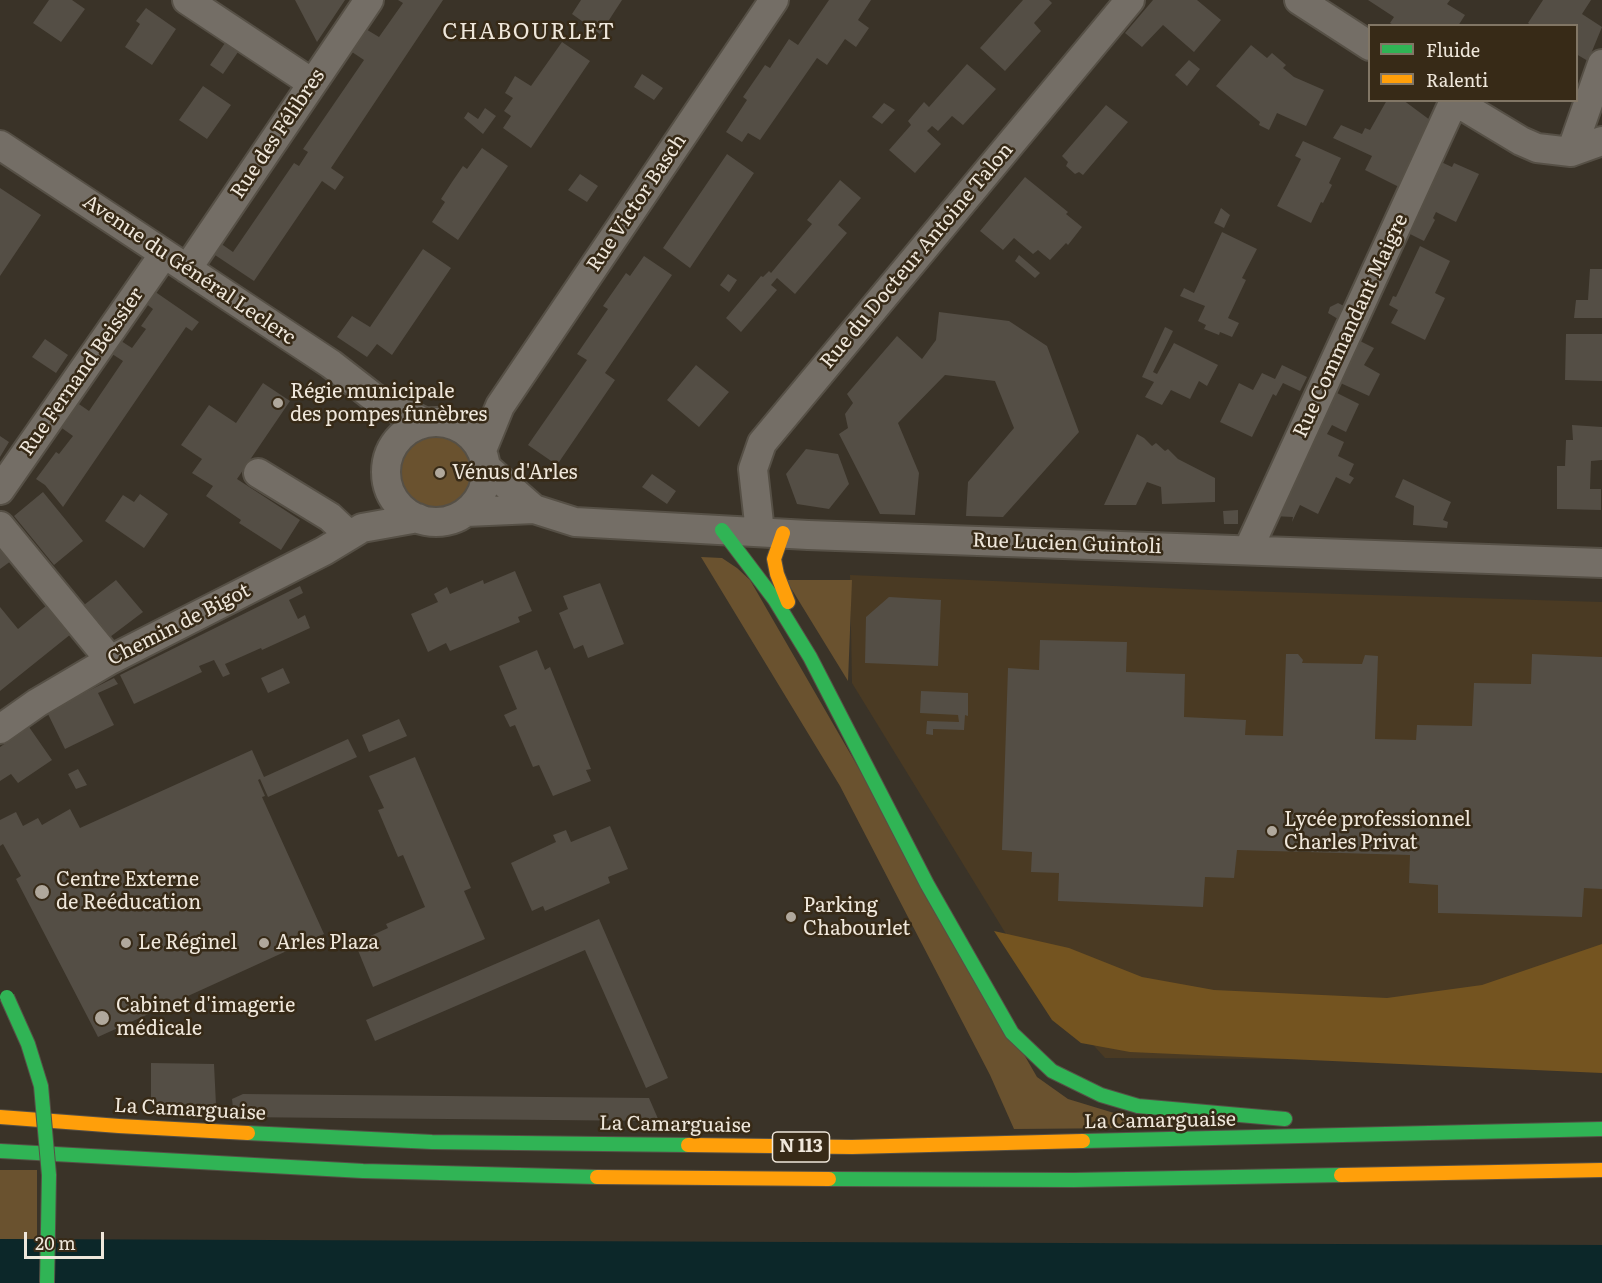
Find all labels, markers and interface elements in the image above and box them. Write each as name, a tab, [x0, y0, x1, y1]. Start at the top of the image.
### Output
district label: CHABOURLET	[442, 20, 616, 46]
legend	[1368, 24, 1578, 102]
text: Fluide	[1426, 36, 1480, 63]
street label: Rue des Félibres	[226, 65, 330, 203]
text: Ralenti	[1426, 66, 1488, 93]
street label: Rue Victor Basch	[582, 130, 692, 276]
street label: Rue du Docteur Antoine Talon	[816, 138, 1018, 374]
street label: Avenue du Général Leclerc	[78, 190, 300, 350]
street label: Rue Commandant Maigre	[1289, 210, 1413, 442]
street label: Rue Fernand Beissier	[15, 283, 149, 461]
place label: Régie municipale des pompes funèbres	[290, 380, 487, 427]
marker: Régie municipale des pompes funèbres	[271, 396, 285, 410]
place label: Vénus d'Arles	[452, 461, 578, 485]
marker: Vénus d'Arles	[433, 466, 447, 480]
street label: Rue Lucien Guintoli	[972, 529, 1162, 559]
street label: Chemin de Bigot	[104, 579, 254, 671]
place label: Lycée professionnel Charles Privat	[1284, 808, 1471, 855]
marker: Lycée professionnel Charles Privat	[1265, 824, 1279, 838]
place label: Centre Externe de Reéducation	[56, 868, 201, 915]
marker: Centre Externe de Reéducation	[33, 883, 51, 901]
place label: Parking Chabourlet	[803, 894, 910, 941]
marker: Parking Chabourlet	[784, 910, 798, 924]
place label: Le Réginel	[138, 931, 237, 955]
place label: Arles Plaza	[276, 931, 379, 955]
marker: Le Réginel	[119, 936, 133, 950]
marker: Arles Plaza	[257, 936, 271, 950]
place label: Cabinet d'imagerie médicale	[116, 994, 295, 1041]
marker: Cabinet d'imagerie médicale	[93, 1009, 111, 1027]
street label: La Camarguaise	[113, 1094, 267, 1126]
street label: La Camarguaise	[1084, 1108, 1236, 1134]
street label: La Camarguaise	[599, 1112, 751, 1138]
road number: N 113	[772, 1132, 830, 1162]
scale bar	[27, 1220, 106, 1258]
text: 20 m	[35, 1229, 76, 1256]

